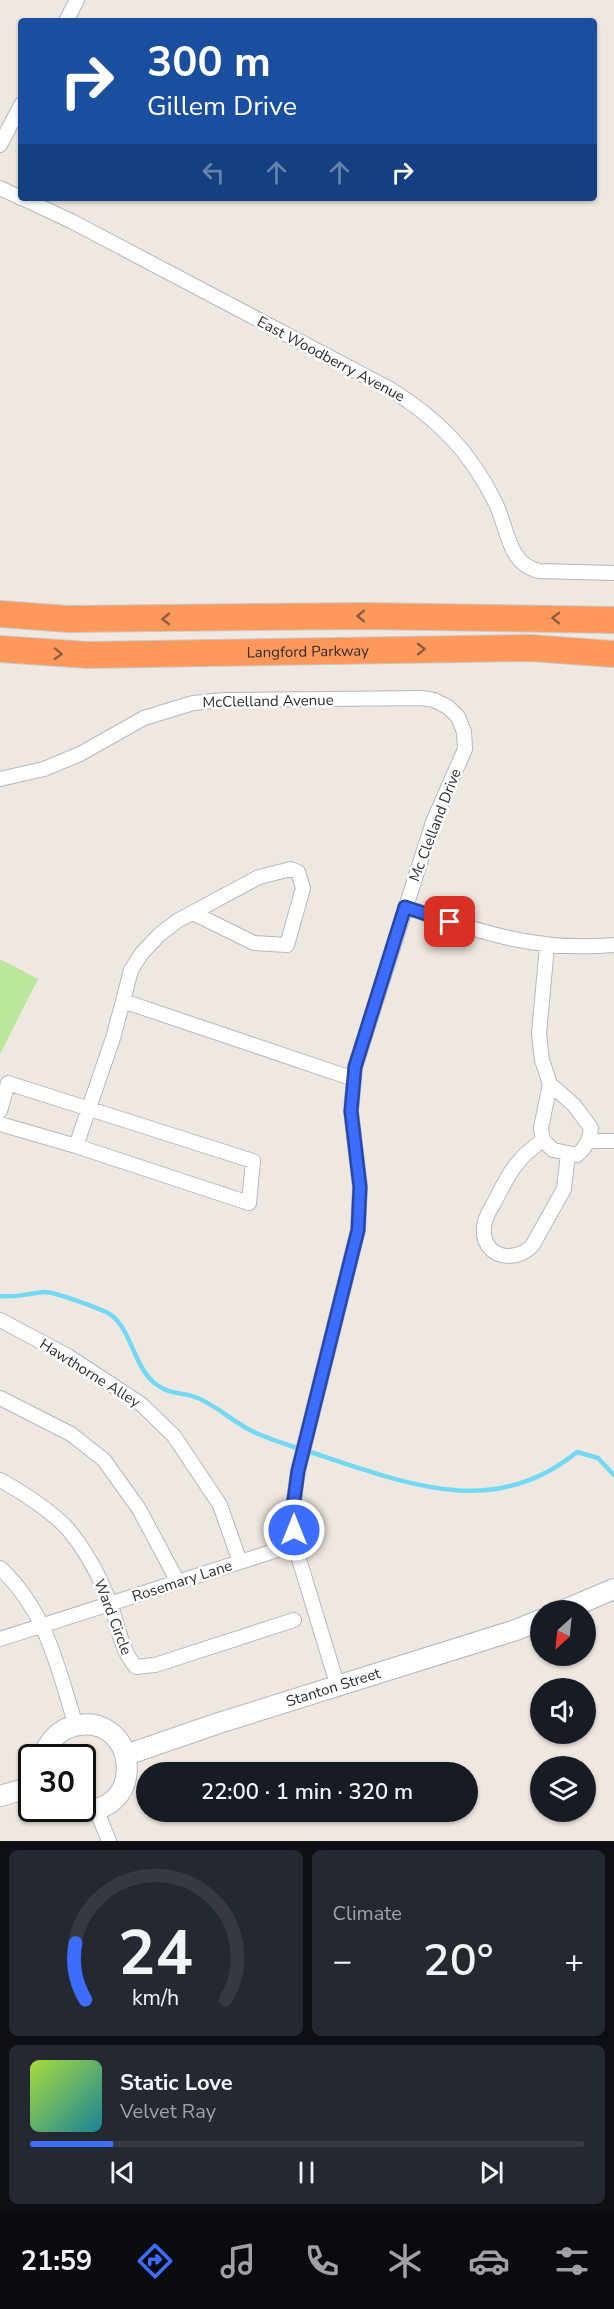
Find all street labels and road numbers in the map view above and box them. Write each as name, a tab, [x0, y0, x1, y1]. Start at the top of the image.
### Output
street label: East Woodberry Avenue	[254, 312, 408, 406]
street label: Langford Parkway	[246, 641, 369, 662]
street label: McClelland Avenue	[202, 690, 334, 712]
street label: Mc Clelland Drive	[404, 766, 466, 884]
street label: Hawthorne Alley	[36, 1334, 144, 1412]
street label: Rosemary Lane	[129, 1555, 235, 1607]
street label: Ward Circle	[89, 1576, 137, 1658]
street label: Stanton Street	[283, 1663, 384, 1711]

